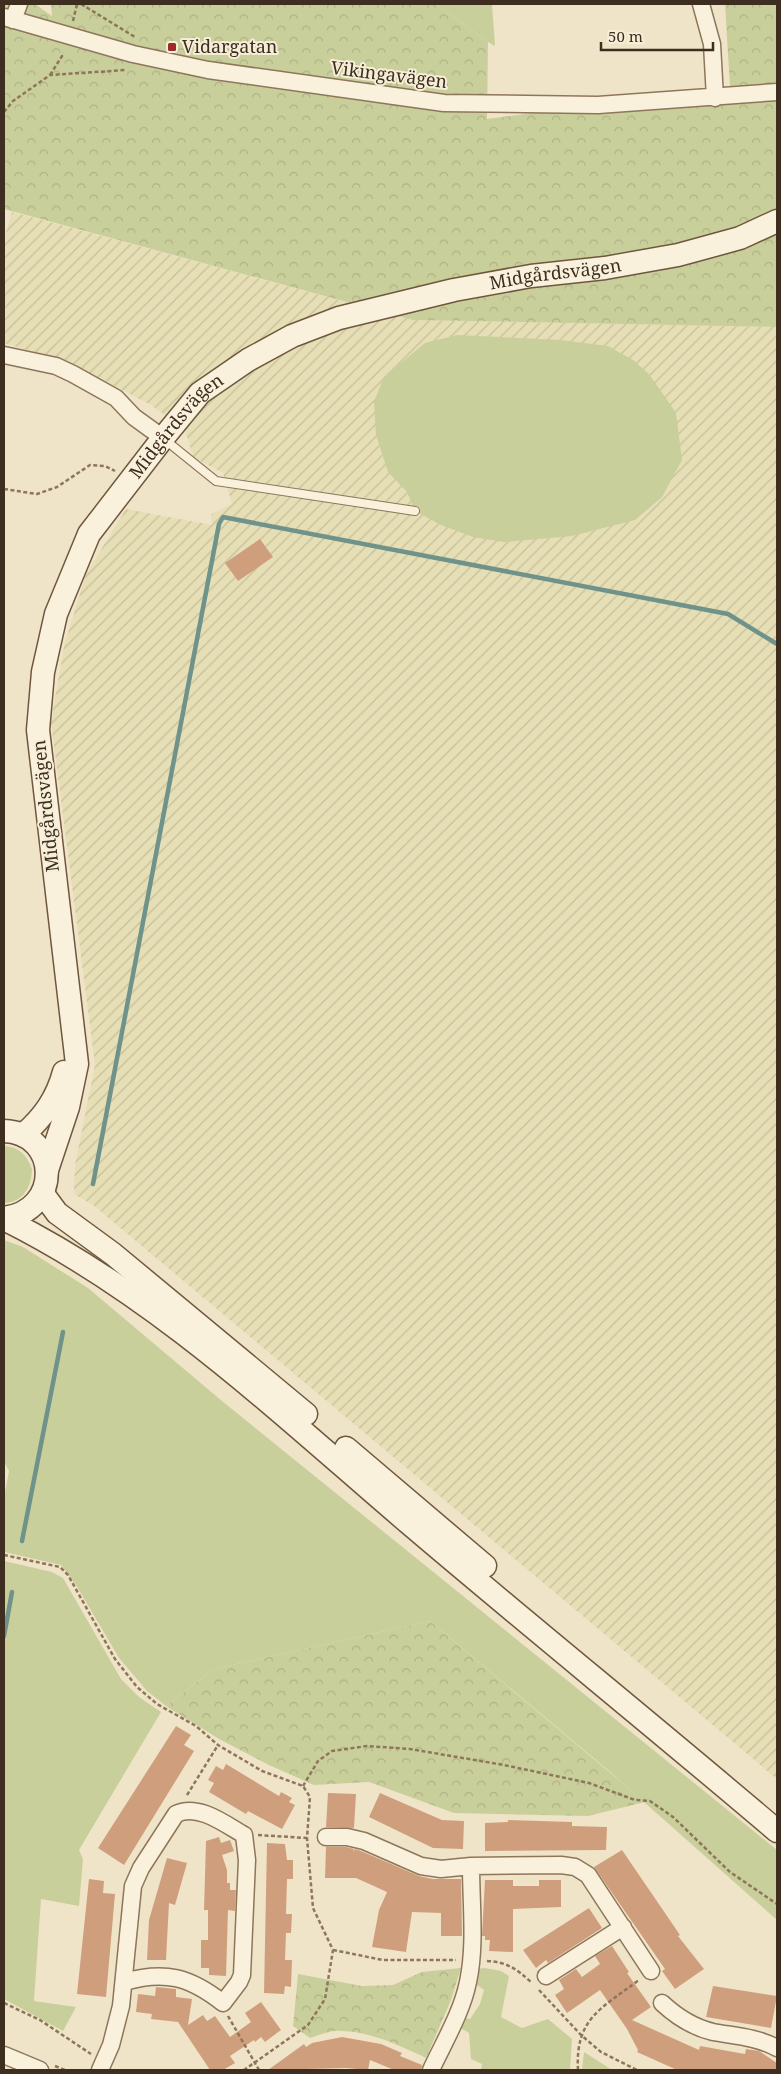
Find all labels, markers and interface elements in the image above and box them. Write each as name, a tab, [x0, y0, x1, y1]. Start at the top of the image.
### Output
scale bar	[601, 20, 714, 52]
text: 50 m	[608, 26, 643, 46]
place label: Vidargatan	[182, 34, 278, 58]
marker: Vidargatan	[166, 41, 178, 53]
street label: Vikingavägen	[330, 55, 449, 93]
street label: Midgårdsvägen	[487, 252, 623, 294]
street label: Midgårdsvägen	[123, 367, 228, 483]
street label: Midgårdsvägen	[26, 739, 64, 873]

